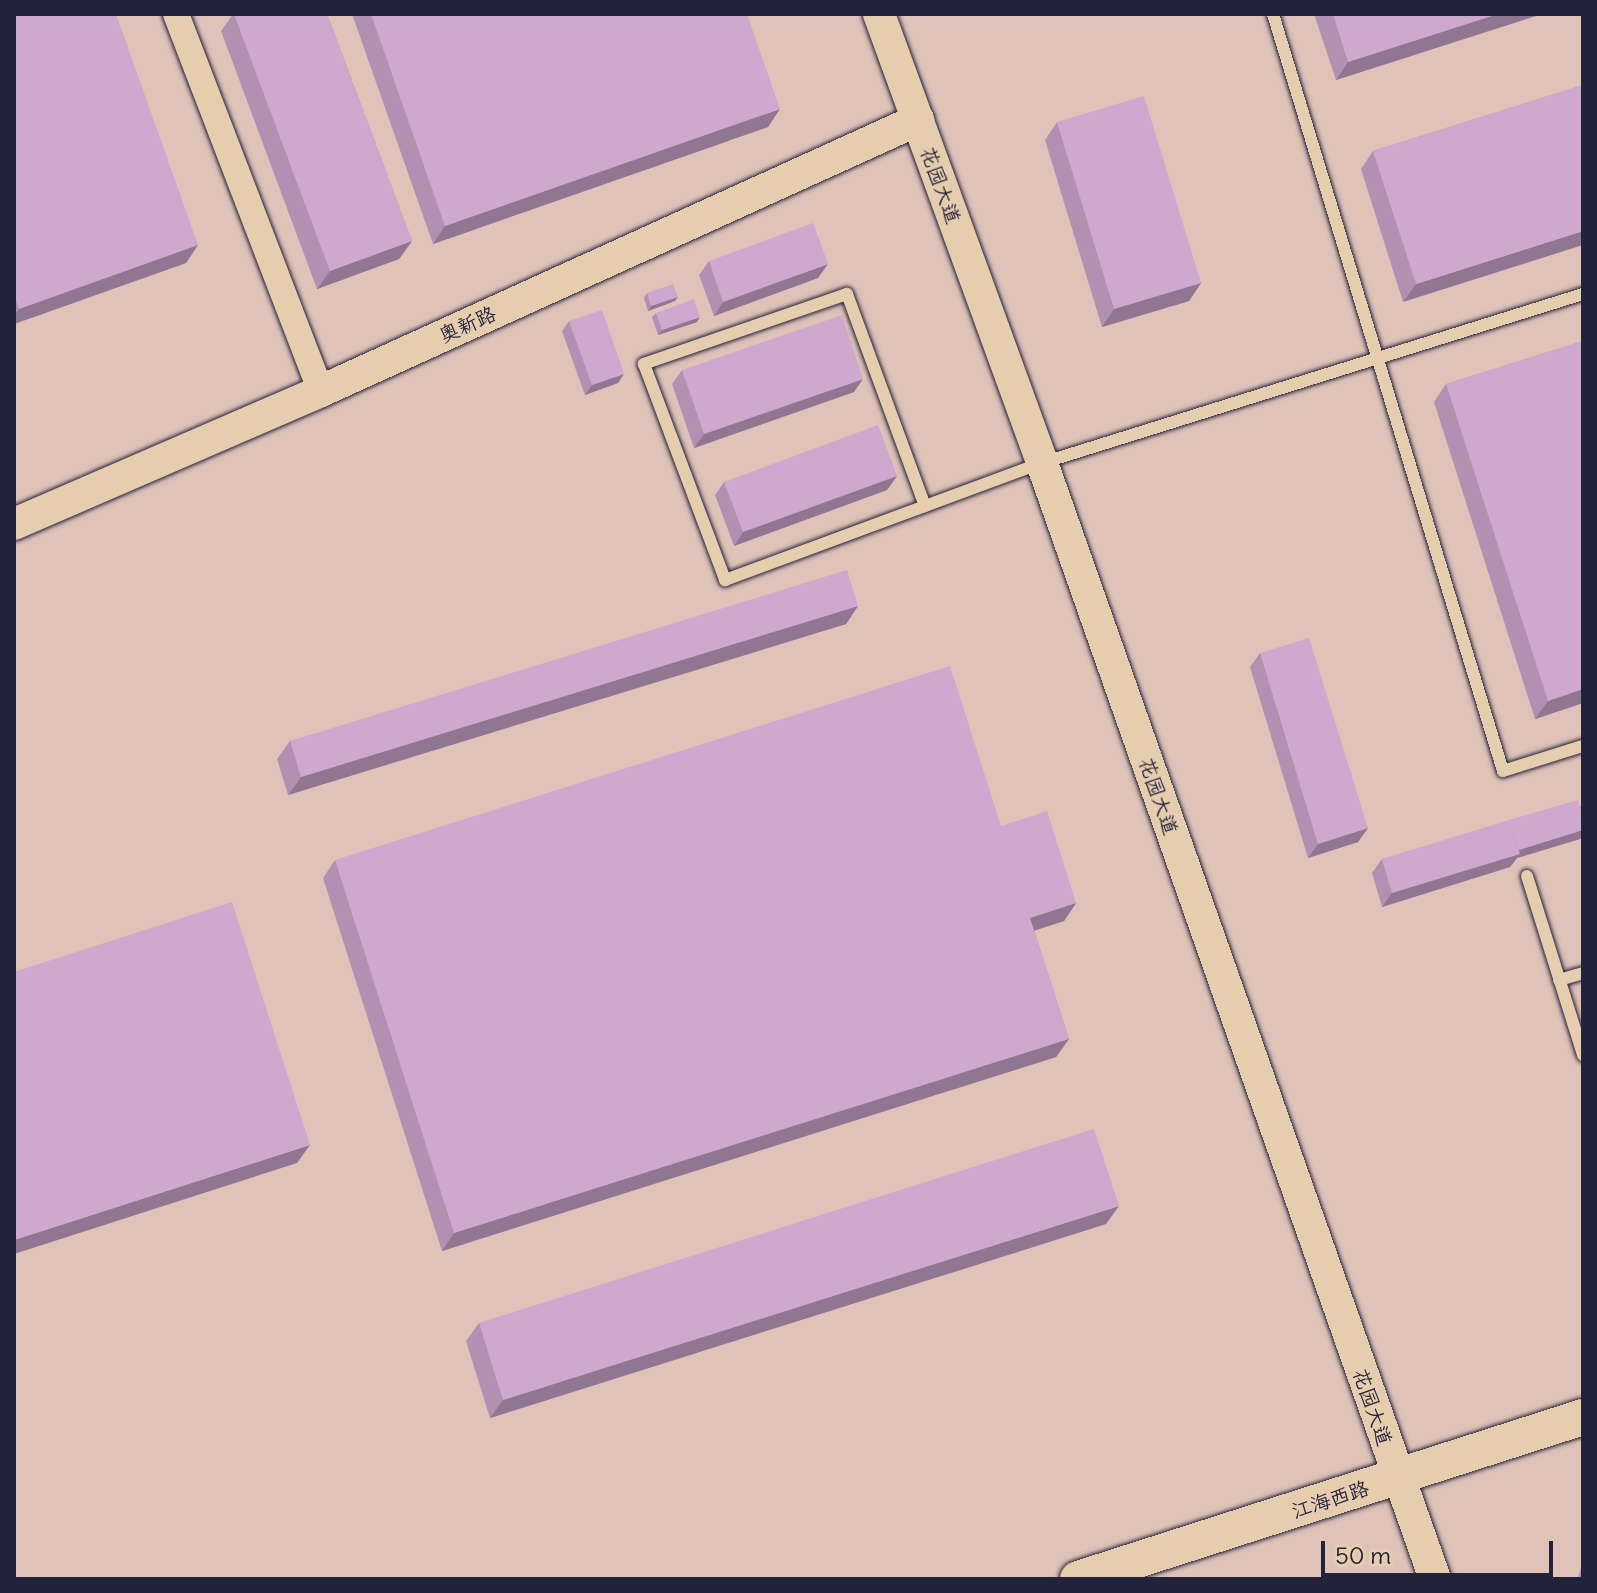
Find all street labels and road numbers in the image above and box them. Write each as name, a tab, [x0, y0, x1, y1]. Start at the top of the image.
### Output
street label: 花园大道	[916, 143, 966, 227]
street label: 奥新路	[435, 301, 499, 347]
street label: 花园大道	[1135, 754, 1183, 838]
street label: 花园大道	[1349, 1365, 1397, 1449]
street label: 江海西路	[1288, 1475, 1372, 1523]

